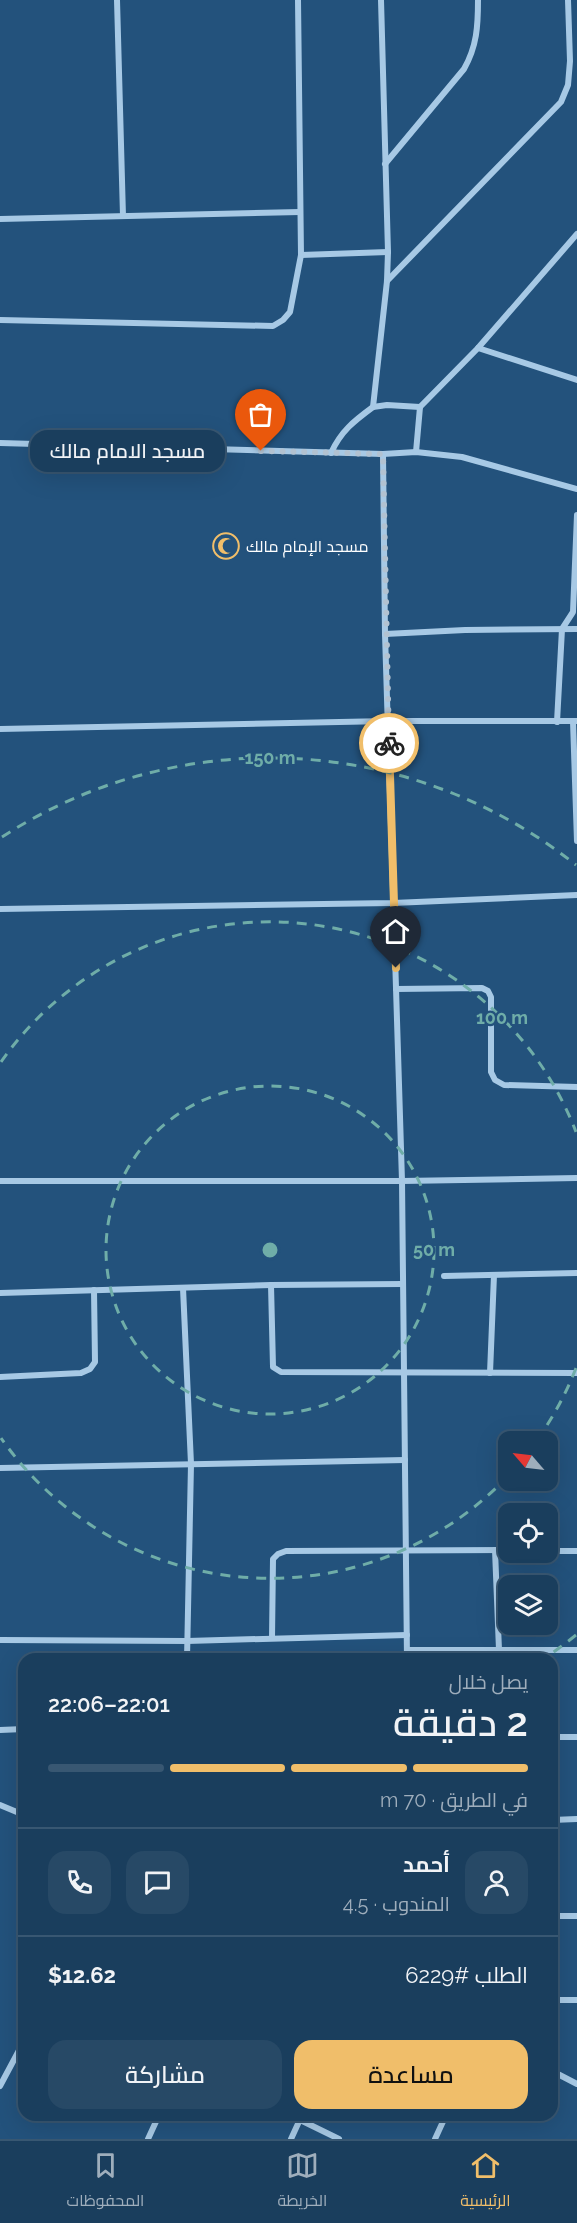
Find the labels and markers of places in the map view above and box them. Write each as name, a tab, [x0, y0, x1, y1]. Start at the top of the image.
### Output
pin	[235, 389, 286, 451]
callout: مسجد الامام مالك	[30, 430, 225, 472]
mosque icon: مسجد الإمام مالك	[211, 531, 241, 561]
place label: مسجد الإمام مالك	[246, 537, 368, 558]
pin	[370, 906, 421, 968]
centre of rings	[260, 1240, 280, 1260]

